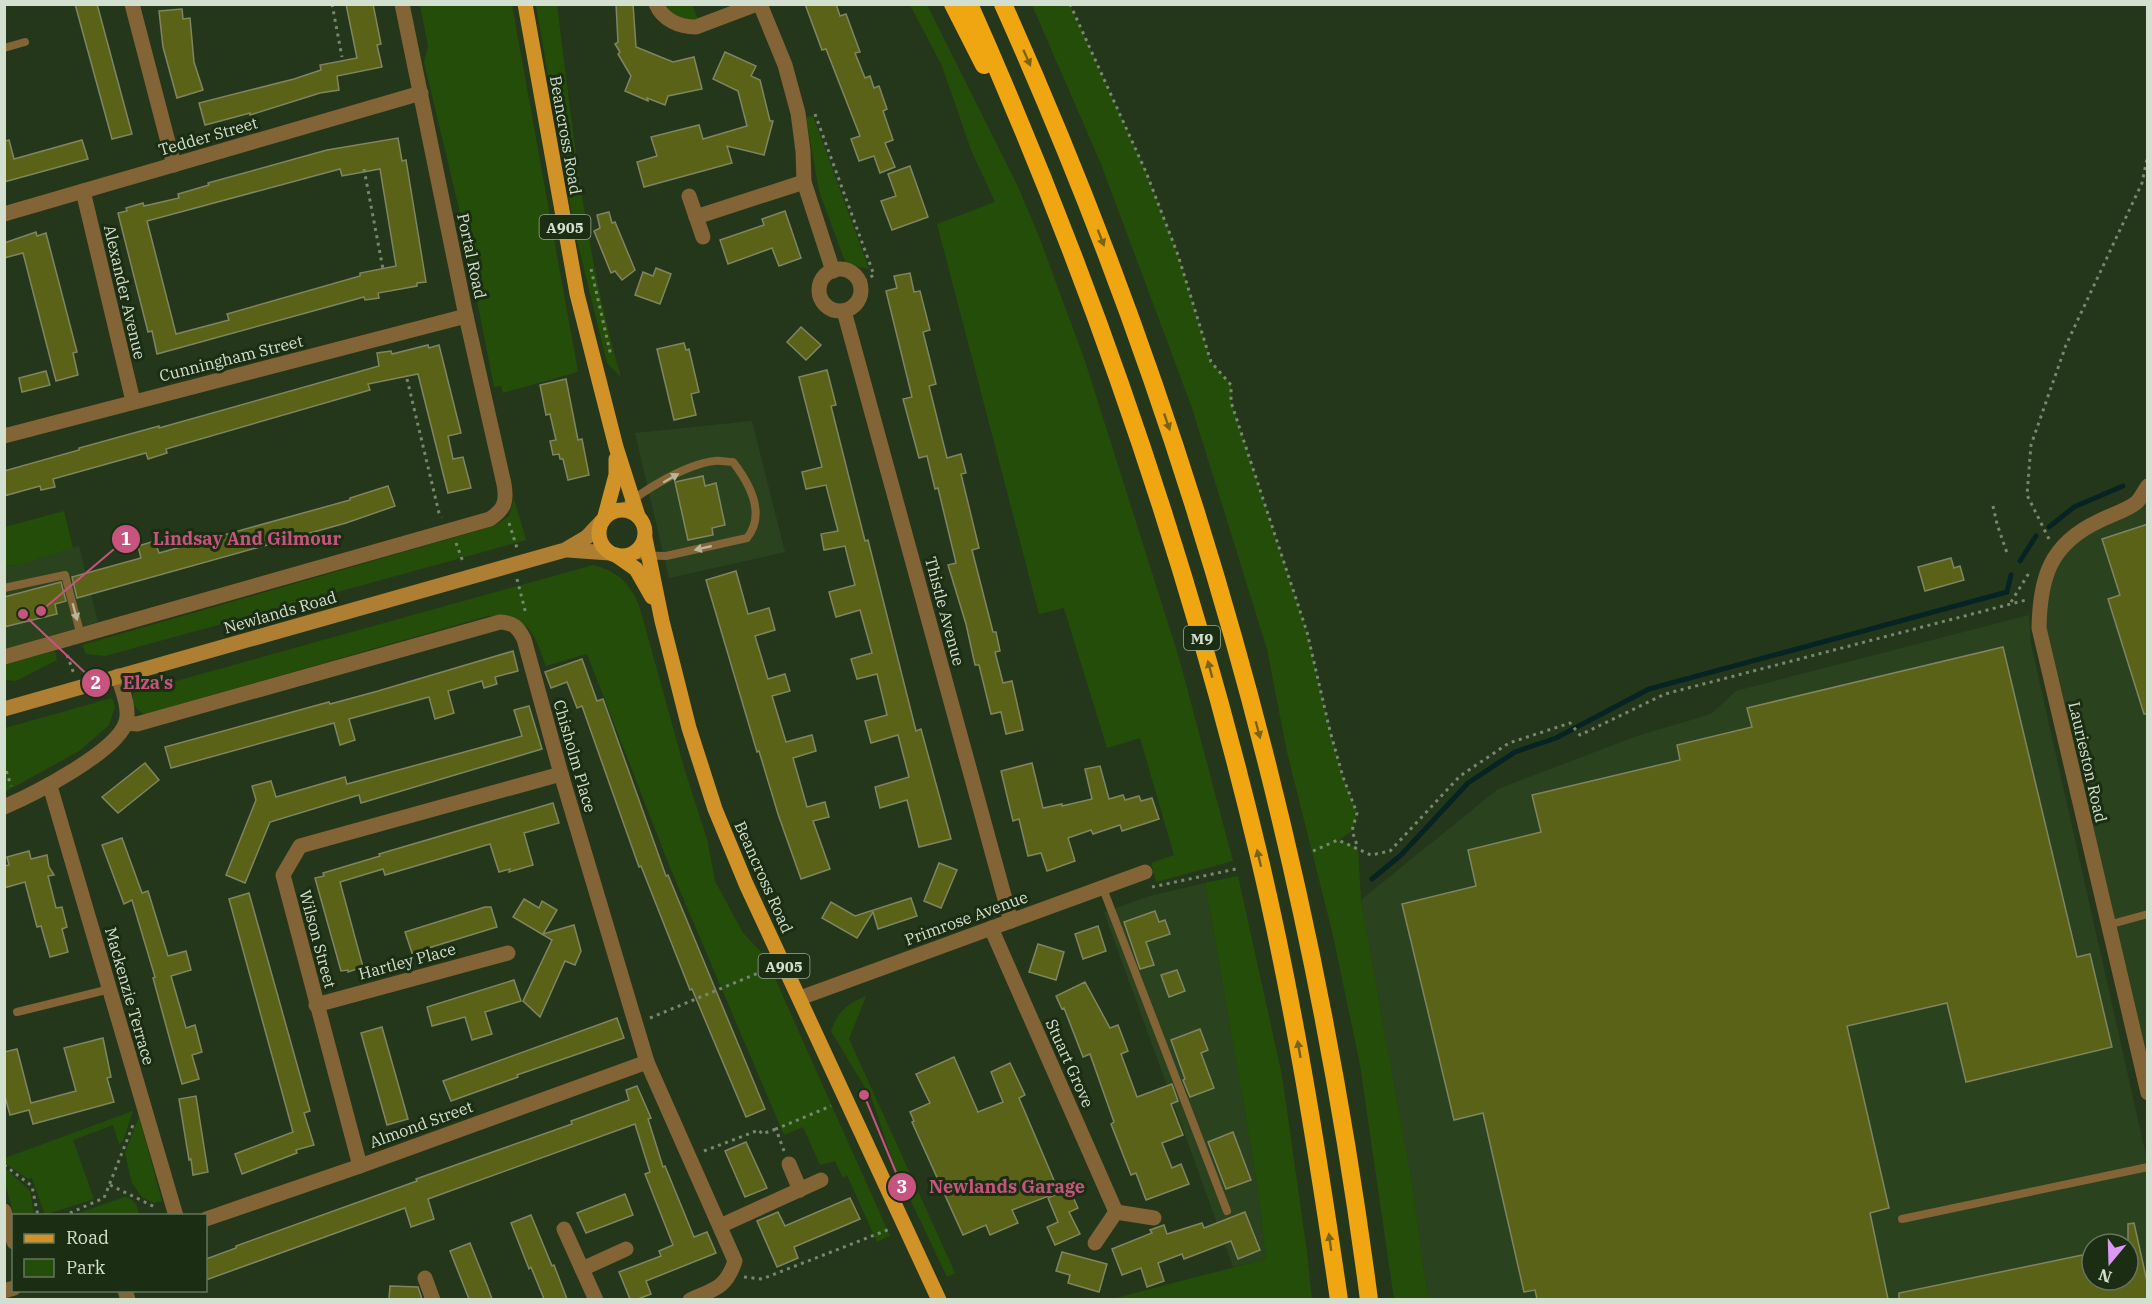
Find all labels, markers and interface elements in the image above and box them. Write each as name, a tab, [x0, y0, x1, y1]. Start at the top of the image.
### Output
one-way arrow	[1023, 49, 1032, 67]
street label: Beancross Road	[546, 74, 586, 196]
street label: Tedder Street	[156, 112, 260, 160]
street label: Portal Road	[453, 211, 491, 301]
road number: A905	[540, 215, 590, 239]
street label: Alexander Avenue	[100, 223, 150, 361]
one-way arrow	[1096, 230, 1106, 248]
street label: Cunningham Street	[157, 330, 305, 386]
one-way arrow	[1163, 413, 1172, 431]
one-way arrow	[662, 473, 679, 483]
callout: Lindsay And Gilmour	[111, 521, 353, 557]
text: 1	[121, 527, 132, 550]
text: Lindsay And Gilmour	[153, 527, 341, 550]
one-way arrow	[694, 543, 712, 553]
street label: Thistle Avenue	[921, 554, 969, 668]
street label: Newlands Road	[221, 586, 339, 638]
one-way arrow	[71, 604, 80, 622]
road number: M9	[1184, 626, 1220, 650]
one-way arrow	[1205, 660, 1215, 679]
callout: Elza's	[81, 665, 185, 701]
text: 2	[91, 671, 101, 694]
text: Elza's	[123, 671, 173, 694]
street label: Chisholm Place	[549, 697, 601, 815]
street label: Laurieston Road	[2064, 700, 2112, 825]
one-way arrow	[1254, 721, 1263, 739]
street label: Beancross Road	[730, 818, 798, 936]
one-way arrow	[1254, 849, 1263, 868]
street label: Primrose Avenue	[902, 886, 1030, 950]
street label: Wilson Street	[295, 888, 341, 991]
street label: Mackenzie Terrace	[101, 925, 159, 1067]
street label: Hartley Place	[356, 938, 458, 984]
road number: A905	[758, 954, 810, 978]
street label: Stuart Grove	[1042, 1016, 1098, 1110]
one-way arrow	[1294, 1040, 1303, 1059]
street label: Almond Street	[367, 1096, 476, 1152]
callout: Newlands Garage	[887, 1169, 1097, 1205]
text: 3	[897, 1175, 907, 1198]
text: Newlands Garage	[929, 1175, 1085, 1198]
legend	[12, 1214, 207, 1292]
text: Road	[66, 1226, 109, 1249]
one-way arrow	[1326, 1232, 1335, 1251]
north arrow	[2080, 1232, 2140, 1292]
text: Park	[66, 1256, 106, 1279]
text: N	[2096, 1265, 2114, 1288]

